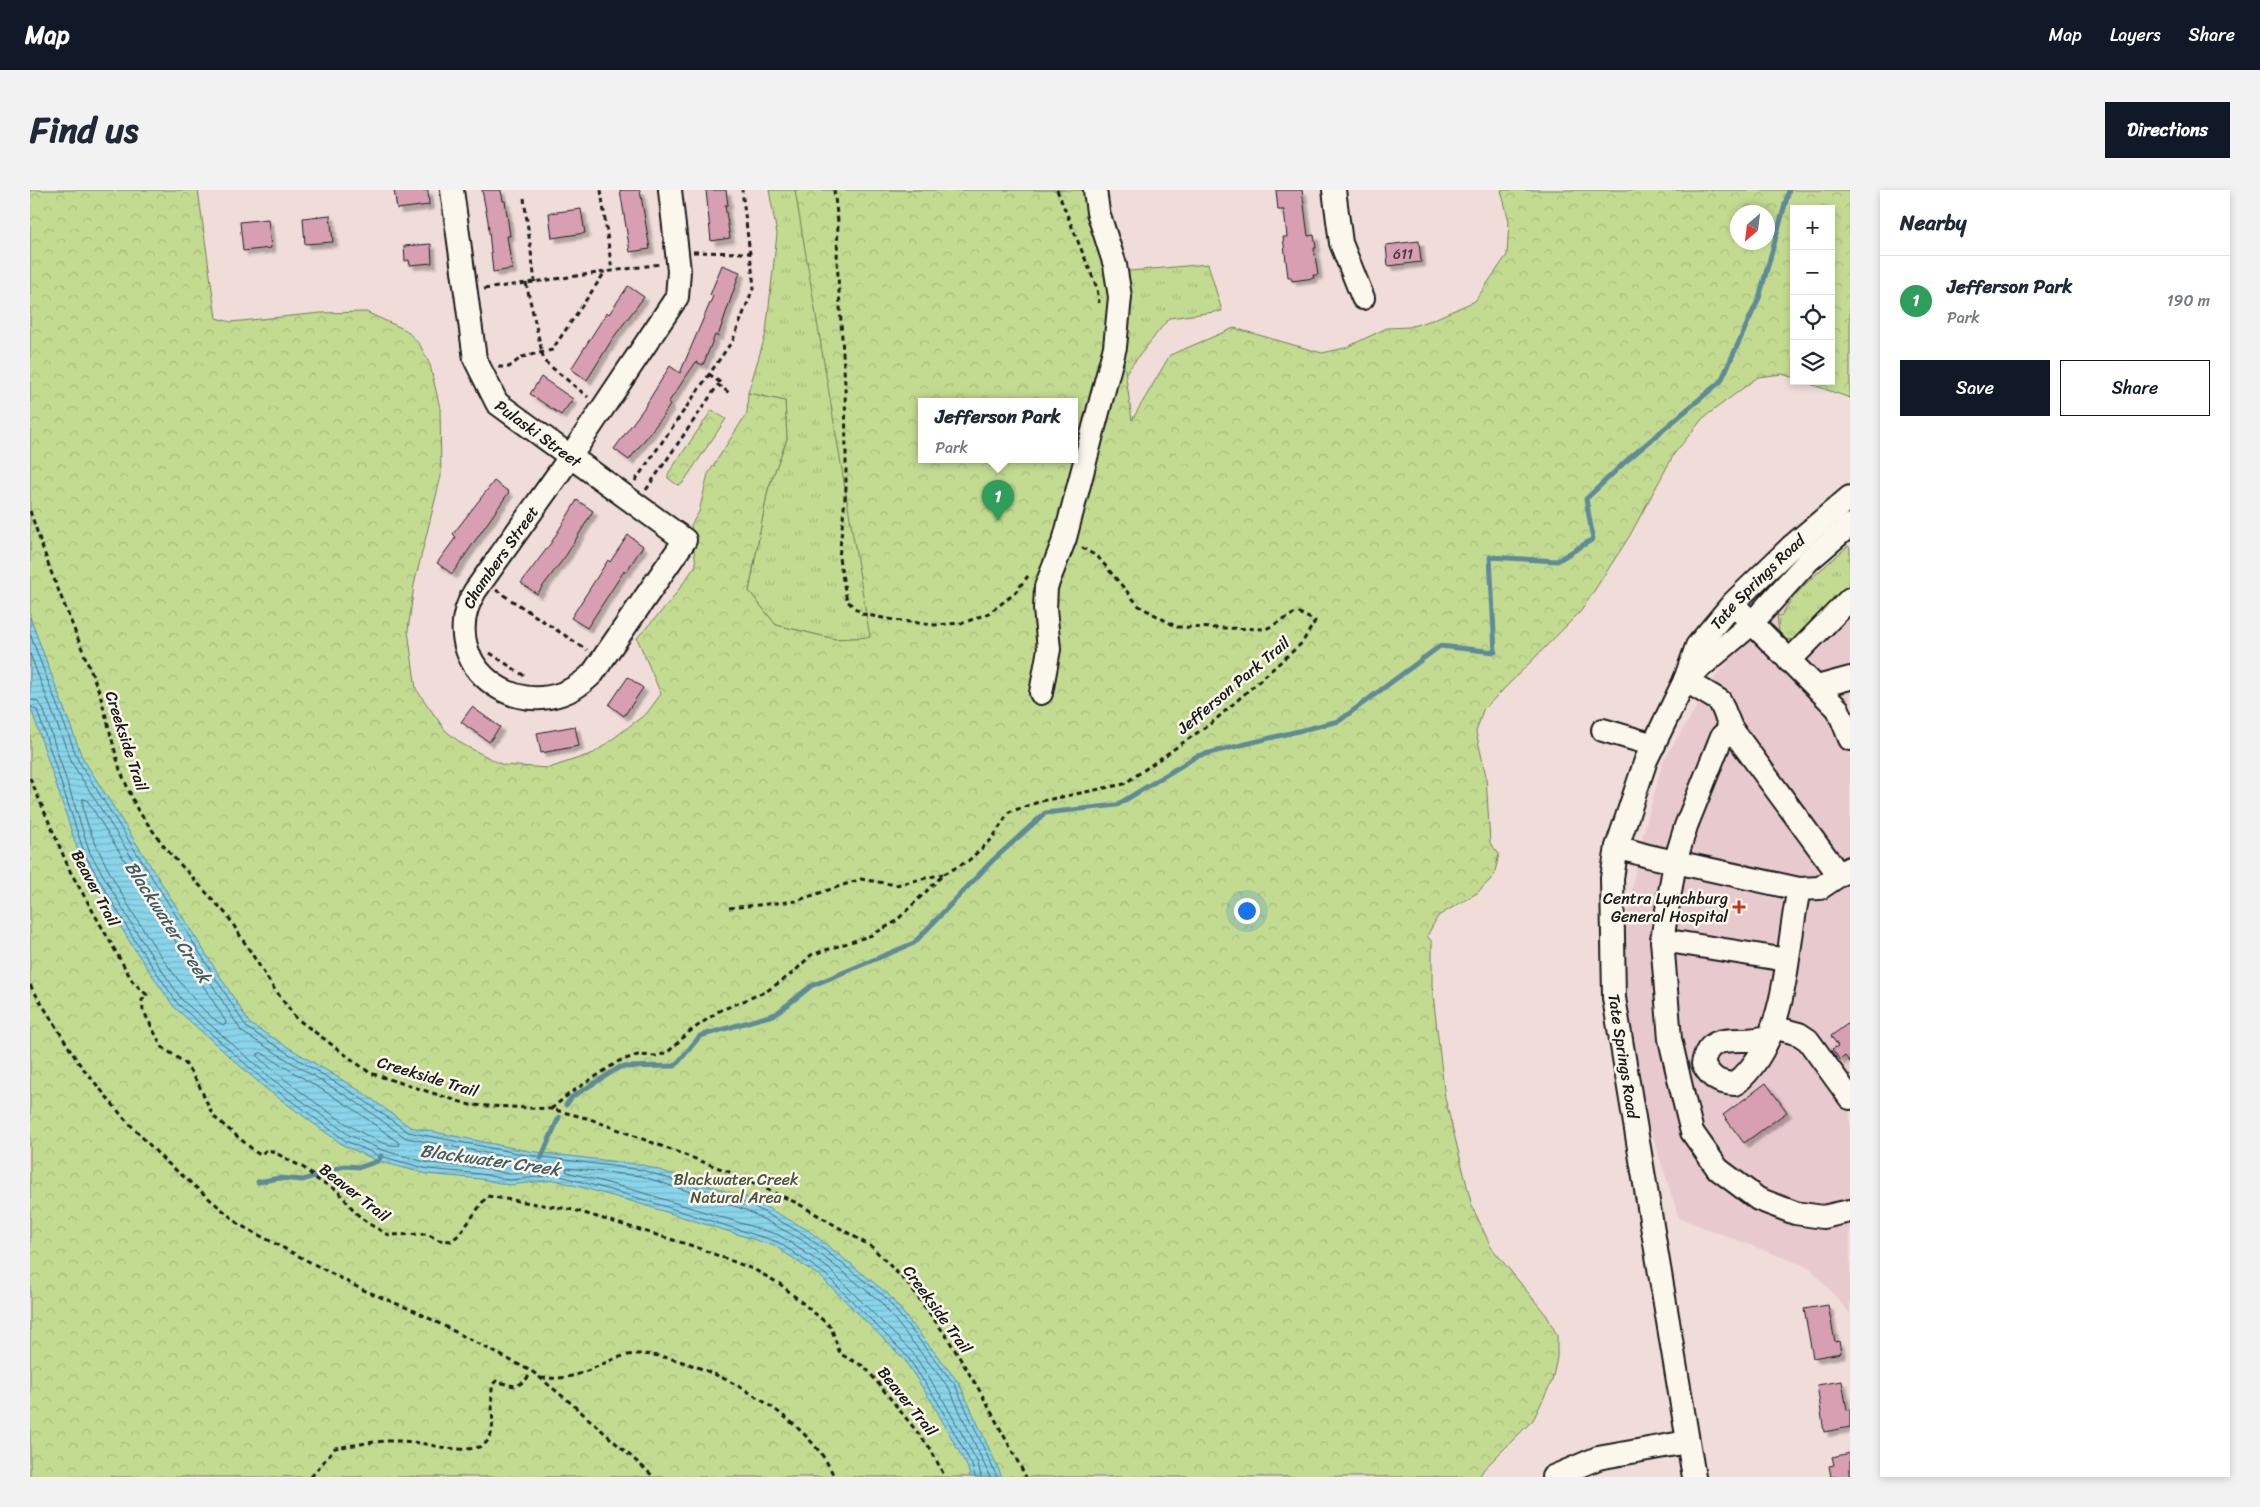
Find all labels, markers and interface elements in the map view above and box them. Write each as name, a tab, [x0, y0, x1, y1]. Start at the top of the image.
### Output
text: Map	[25, 14, 69, 56]
text: Map	[2049, 19, 2082, 51]
text: Layers	[2110, 19, 2161, 51]
text: Share	[2189, 19, 2235, 51]
text: Find us	[30, 99, 138, 161]
button: Directions	[2105, 102, 2230, 158]
text: Nearby	[1900, 204, 1966, 242]
north arrow	[1730, 205, 1775, 250]
map controls	[1790, 205, 1835, 385]
button: +	[1790, 205, 1835, 250]
house number: 611	[1393, 242, 1413, 267]
button: −	[1790, 250, 1835, 295]
text: Jefferson Park	[1947, 270, 2072, 303]
text: 1	[1913, 286, 1919, 315]
text: 190 m	[2167, 286, 2210, 315]
button: locate	[1790, 295, 1835, 340]
text: Park	[1947, 303, 1980, 332]
button: layers	[1790, 340, 1835, 385]
button: Save	[1900, 360, 2050, 416]
button: Share	[2060, 360, 2210, 416]
street label: Pulaski Street	[488, 392, 588, 476]
popup	[918, 398, 1078, 463]
text: Jefferson Park	[935, 400, 1061, 433]
text: Park	[935, 433, 968, 462]
pin: 1	[982, 480, 1014, 521]
street label: Chambers Street	[454, 500, 546, 613]
street label: Tate Springs Road	[1702, 526, 1813, 636]
street label: Jefferson Park Trail	[1169, 629, 1297, 742]
street label: Creekside Trail	[97, 687, 157, 796]
street label: Beaver Trail	[63, 844, 128, 932]
water label: Blackwater Creek	[116, 854, 221, 992]
place label: Centra Lynchburg General Hospital	[1603, 884, 1728, 931]
your location	[1234, 898, 1260, 924]
marker: Centra Lynchburg General Hospital	[1732, 900, 1746, 914]
street label: Tate Springs Road	[1599, 992, 1648, 1122]
street label: Creekside Trail	[374, 1047, 482, 1106]
water label: Blackwater Creek	[418, 1134, 564, 1186]
street label: Beaver Trail	[313, 1155, 397, 1230]
park label: Blackwater Creek Natural Area	[673, 1165, 799, 1212]
street label: Creekside Trail	[895, 1259, 980, 1360]
street label: Beaver Trail	[870, 1360, 946, 1443]

